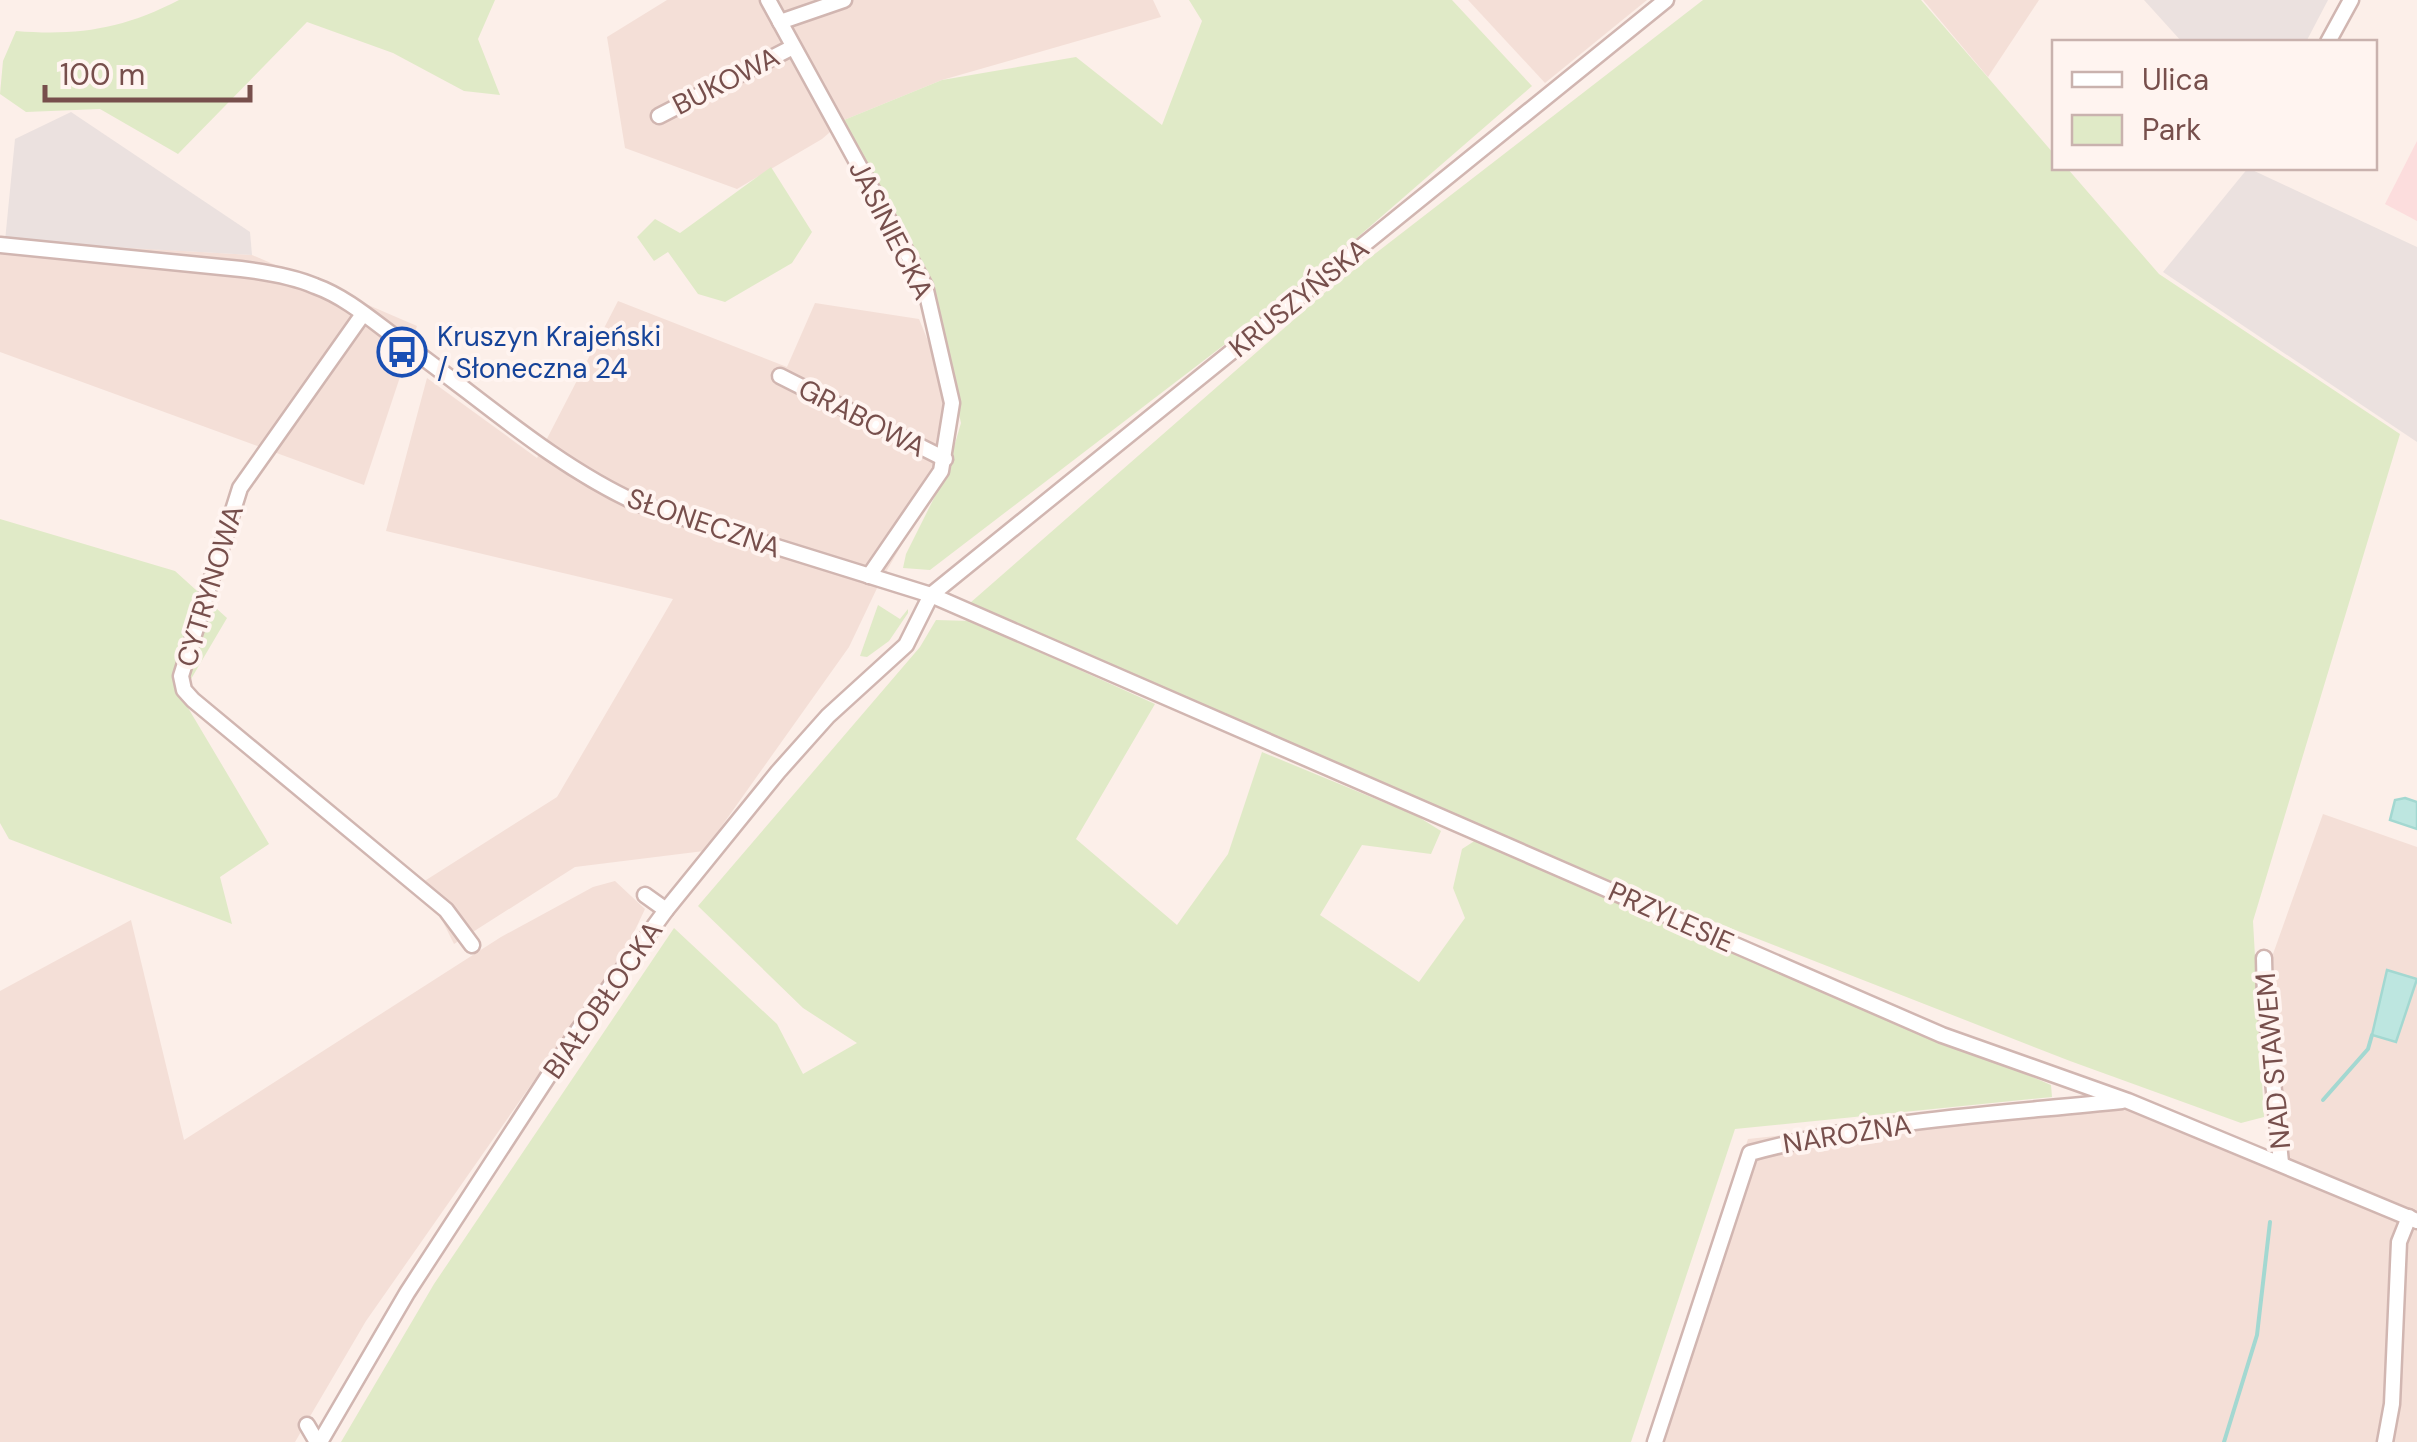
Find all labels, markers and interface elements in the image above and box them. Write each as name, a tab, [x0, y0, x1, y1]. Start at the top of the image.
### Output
street label: BUKOWA	[666, 38, 786, 124]
scale bar	[45, 40, 250, 102]
legend	[2052, 40, 2377, 170]
text: 100 m	[60, 55, 145, 94]
text: Ulica	[2142, 60, 2209, 99]
text: Park	[2142, 110, 2201, 149]
street label: JASINIECKA	[840, 154, 942, 306]
street label: KRUSZYŃSKA	[1221, 230, 1377, 366]
place label: Kruszyn Krajeński / Słoneczna 24	[437, 318, 661, 387]
bus stop icon: Kruszyn Krajeński / Słoneczna 24	[376, 326, 428, 378]
street label: GRABOWA	[792, 370, 932, 466]
street label: SŁONECZNA	[622, 479, 786, 567]
street label: CYTRYNOWA	[168, 501, 252, 671]
street label: PRZYLESIE	[1603, 873, 1739, 961]
street label: BIAŁOBŁOCKA	[535, 914, 671, 1086]
street label: NAD STAWEM	[2247, 971, 2299, 1151]
street label: NAROŻNA	[1780, 1106, 1914, 1162]

